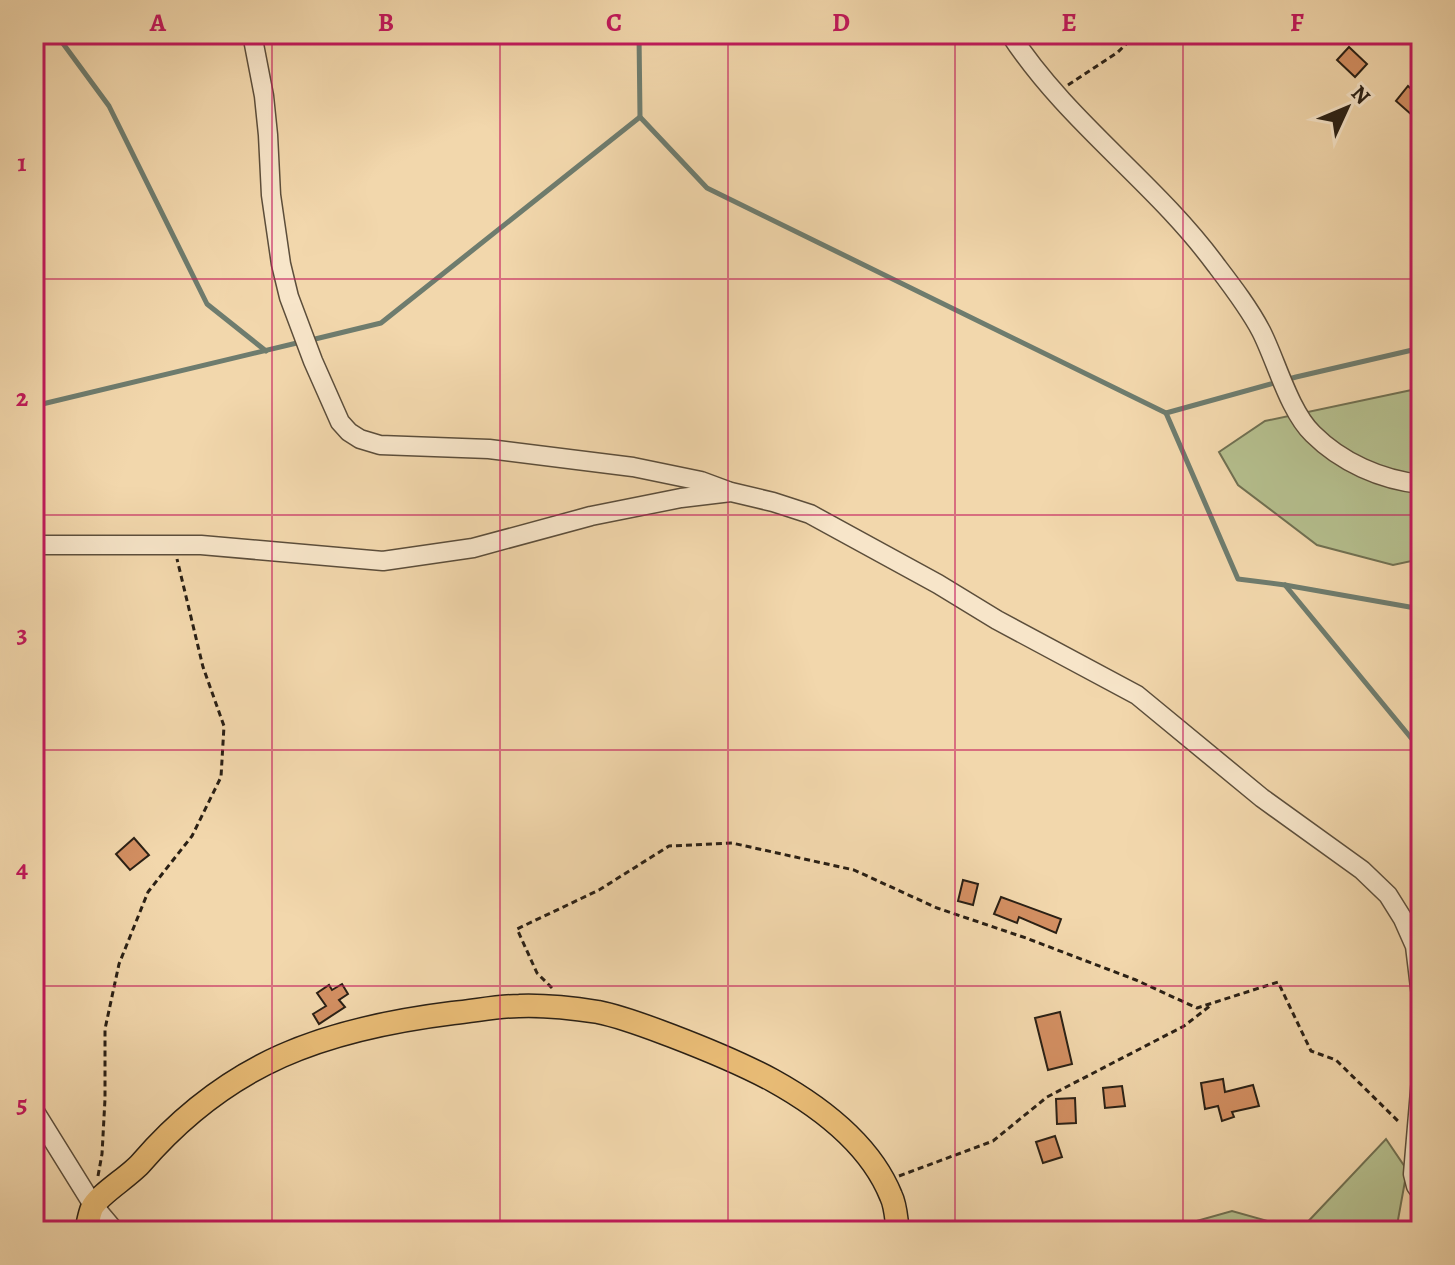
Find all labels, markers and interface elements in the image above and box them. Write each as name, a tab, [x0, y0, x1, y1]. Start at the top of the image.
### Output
text: A	[149, 5, 167, 40]
text: B	[378, 5, 394, 40]
text: C	[606, 5, 622, 40]
text: D	[832, 5, 850, 40]
text: E	[1061, 5, 1077, 40]
text: F	[1290, 5, 1304, 40]
north arrow	[1307, 68, 1387, 148]
text: N	[1344, 79, 1377, 111]
text: 1	[17, 145, 27, 180]
text: 2	[16, 380, 29, 415]
text: 3	[16, 616, 28, 651]
text: 4	[16, 851, 28, 886]
text: 5	[16, 1086, 28, 1121]

